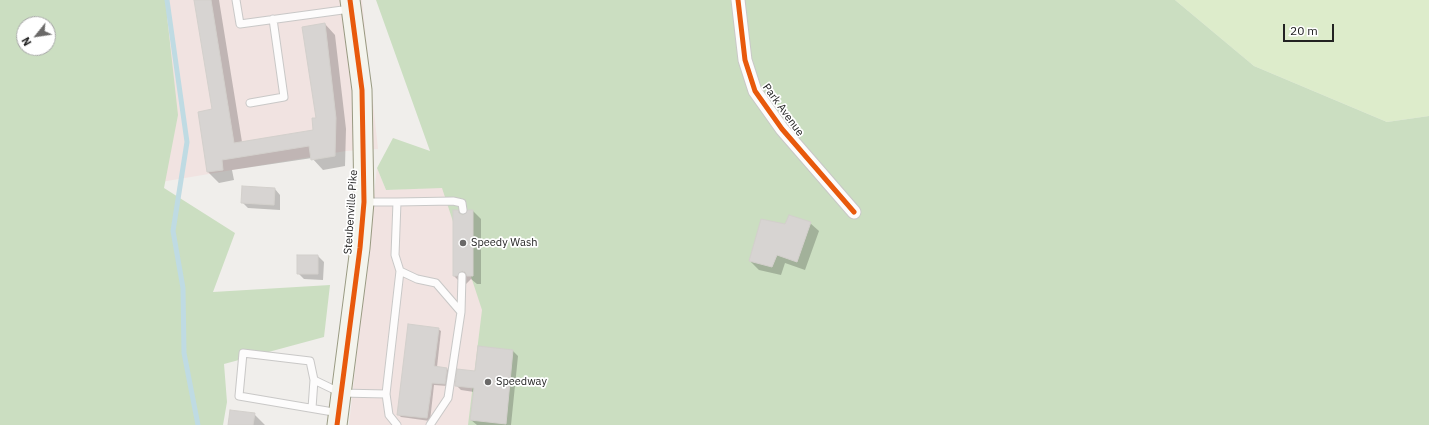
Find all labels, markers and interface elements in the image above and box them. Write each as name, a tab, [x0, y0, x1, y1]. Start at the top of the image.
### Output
north arrow	[16, 16, 56, 56]
scale bar	[1285, 16, 1336, 42]
text: 20 m	[1290, 23, 1318, 38]
text: N	[18, 35, 35, 48]
street label: Park Avenue	[760, 81, 806, 139]
street label: Steubenville Pike	[341, 169, 361, 255]
place label: Speedy Wash	[471, 236, 537, 250]
marker: Speedy Wash	[458, 238, 468, 248]
place label: Speedway	[496, 375, 547, 389]
marker: Speedway	[483, 377, 493, 387]

